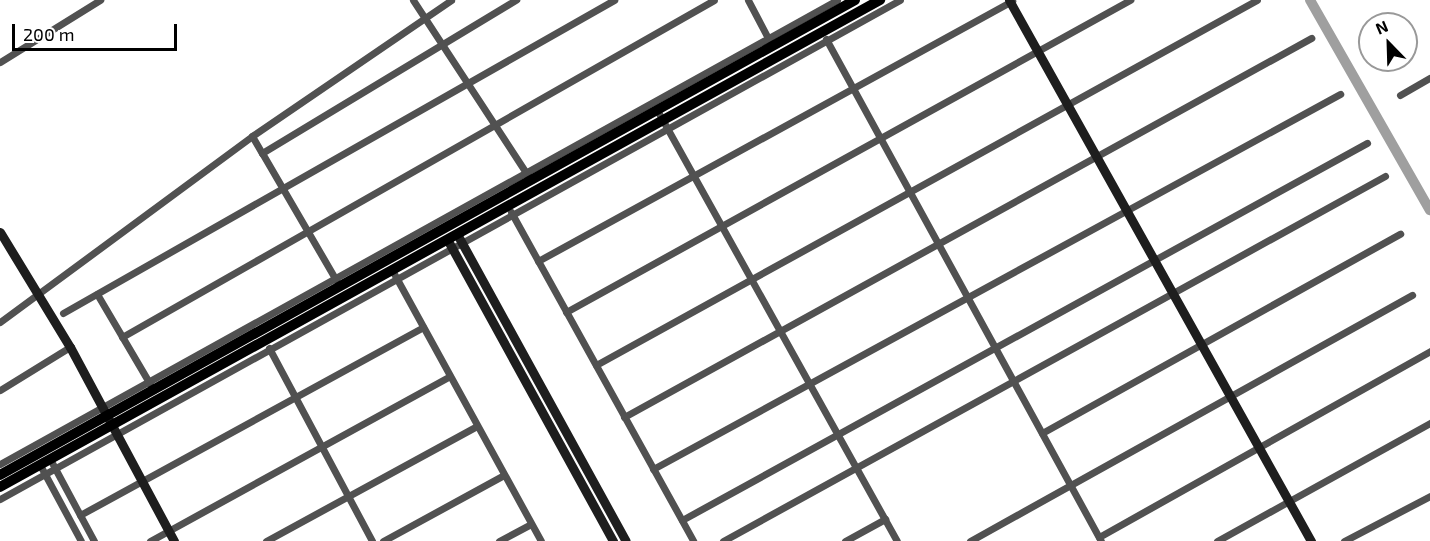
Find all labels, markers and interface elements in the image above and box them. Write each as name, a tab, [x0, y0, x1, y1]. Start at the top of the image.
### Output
scale bar	[15, 12, 180, 50]
north arrow	[1358, 12, 1418, 72]
text: N	[1373, 16, 1391, 38]
text: 200 m	[23, 23, 75, 45]

